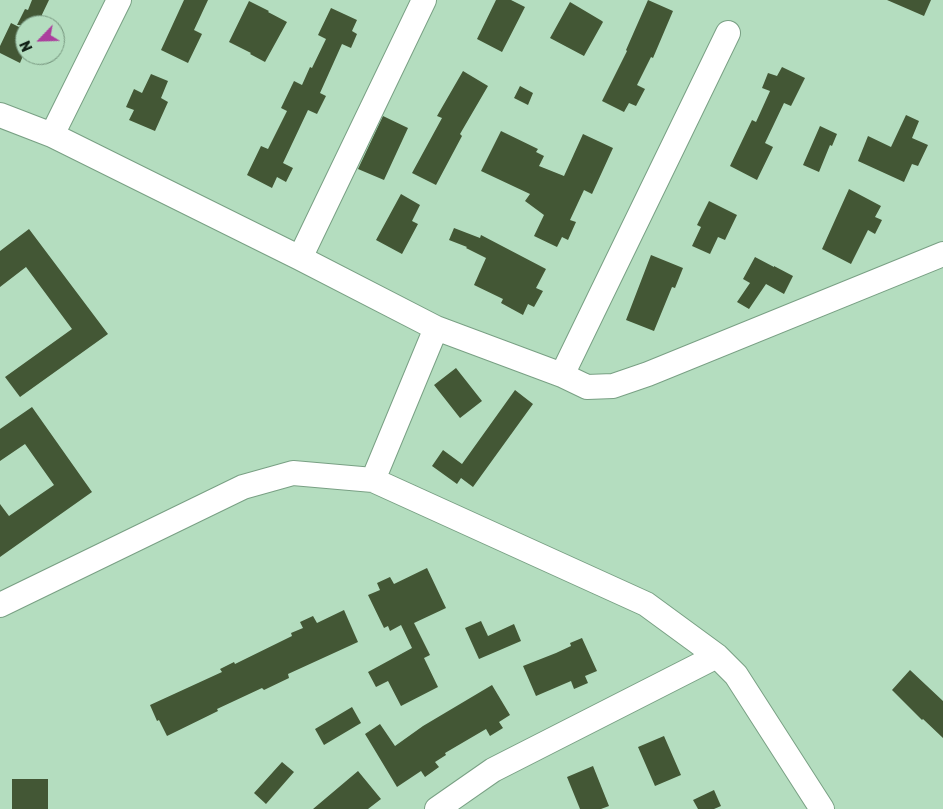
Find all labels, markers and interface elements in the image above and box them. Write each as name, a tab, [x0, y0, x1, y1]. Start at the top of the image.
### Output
north arrow	[15, 15, 65, 65]
text: N	[17, 38, 37, 54]

